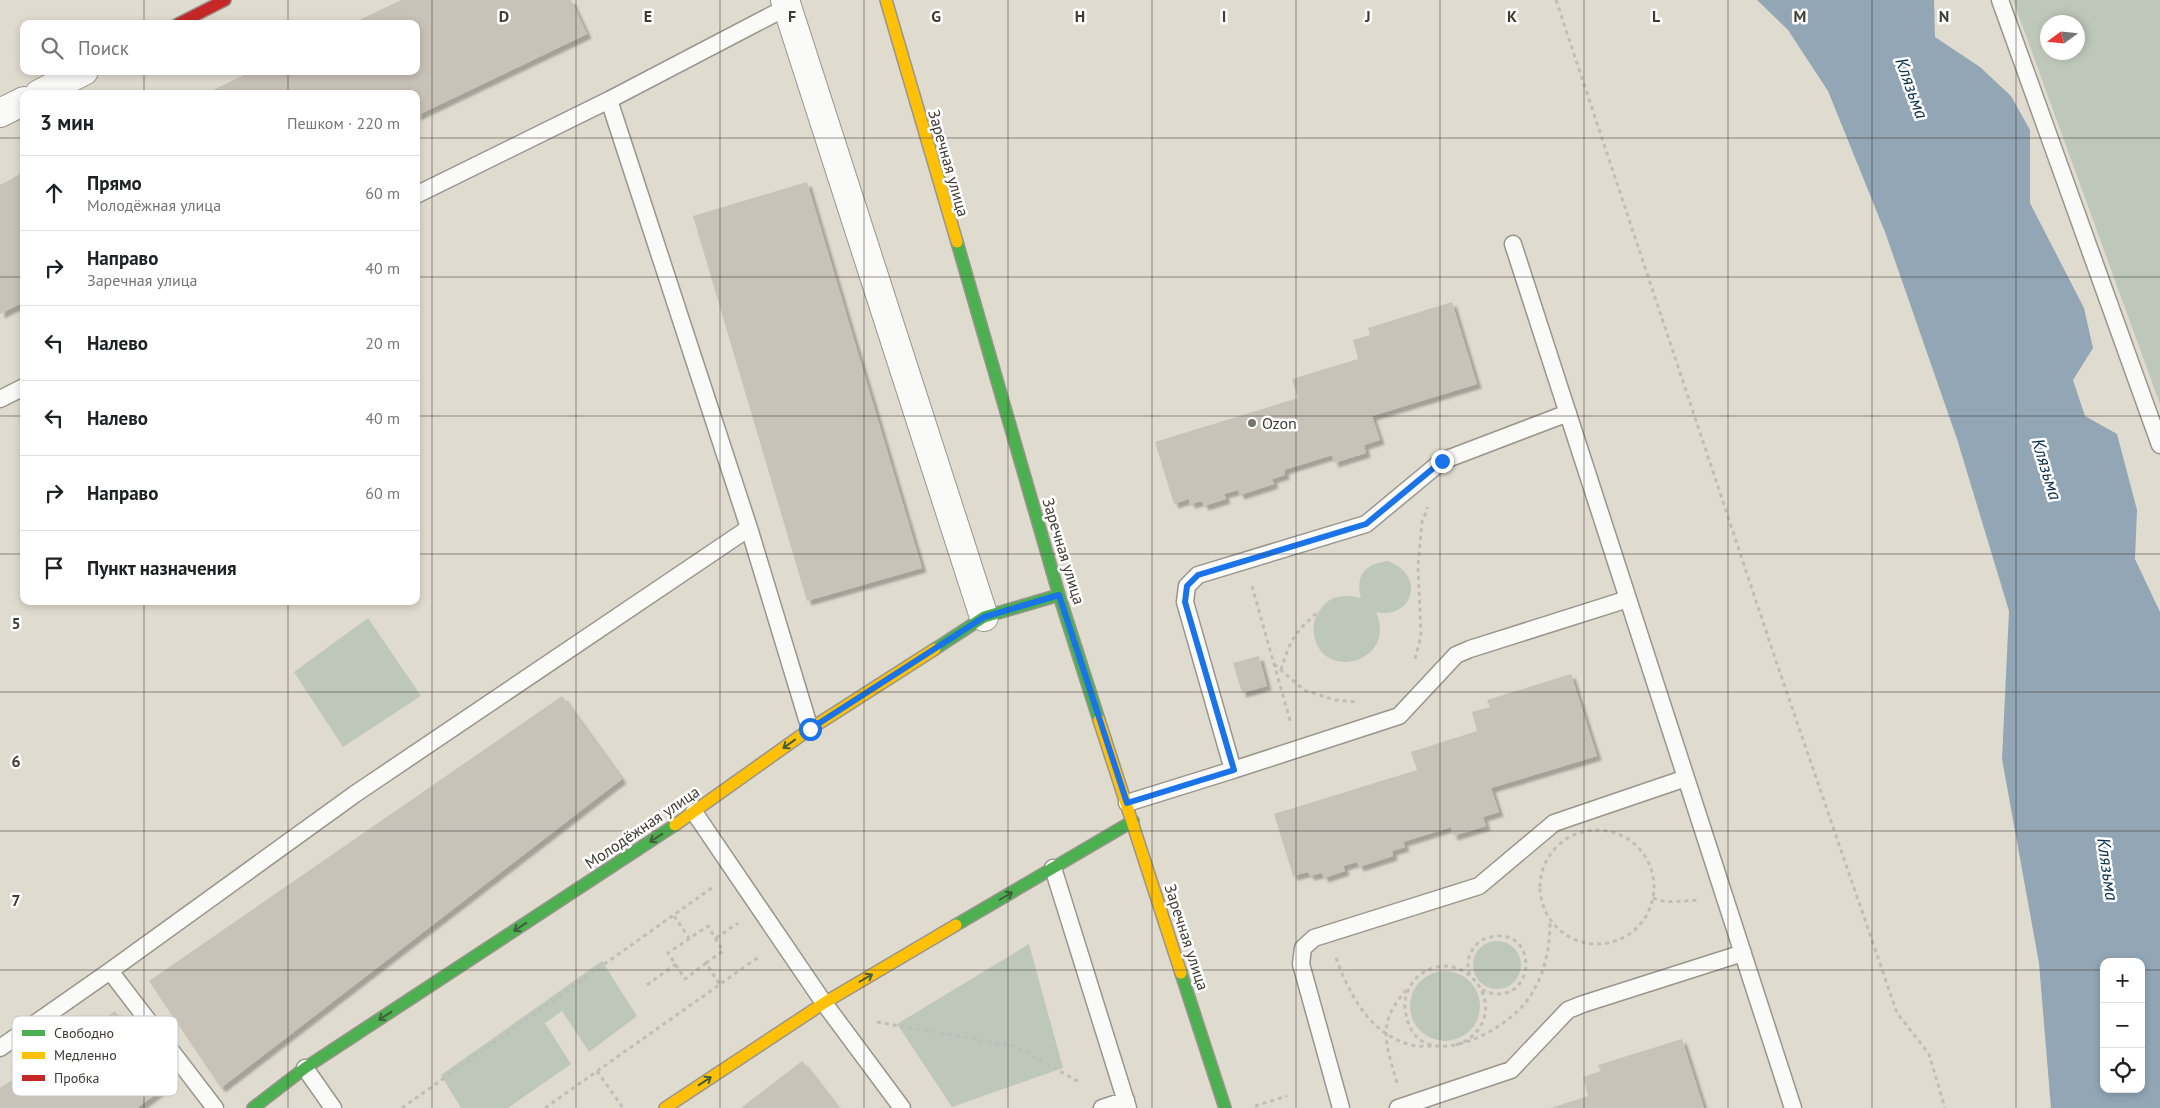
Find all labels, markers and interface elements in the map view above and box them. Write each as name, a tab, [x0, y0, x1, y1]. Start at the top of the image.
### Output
text: D	[499, 6, 509, 26]
text: E	[644, 6, 652, 26]
text: F	[788, 6, 796, 26]
text: G	[931, 6, 941, 26]
text: H	[1075, 6, 1085, 26]
text: I	[1222, 6, 1226, 26]
text: J	[1364, 6, 1371, 26]
text: K	[1507, 6, 1517, 26]
text: L	[1652, 6, 1661, 26]
text: M	[1794, 6, 1806, 26]
text: N	[1939, 6, 1949, 26]
north arrow	[2040, 15, 2085, 60]
search box	[20, 20, 420, 75]
icon: search	[38, 34, 66, 62]
text: Поиск	[78, 36, 129, 60]
water label: Клязьма	[1890, 54, 1934, 122]
street label: Заречная улица	[924, 107, 974, 219]
text: 3 мин	[40, 109, 94, 136]
text: Пешком · 220 m	[287, 113, 400, 133]
text: Прямо	[87, 171, 142, 195]
icon: ahead	[40, 179, 68, 207]
text: 60 m	[365, 183, 400, 203]
text: Молодёжная улица	[87, 195, 221, 215]
text: Направо	[87, 246, 158, 270]
icon: right	[40, 254, 68, 282]
text: 40 m	[365, 258, 400, 278]
text: Заречная улица	[87, 270, 197, 290]
icon: left	[40, 329, 68, 357]
text: Налево	[87, 331, 148, 355]
text: 20 m	[365, 333, 400, 353]
icon: left	[40, 404, 68, 432]
text: Налево	[87, 406, 148, 430]
text: 40 m	[365, 408, 400, 428]
place label: Ozon	[1262, 413, 1297, 433]
marker: Ozon	[1246, 417, 1258, 429]
water label: Клязьма	[2027, 435, 2067, 503]
route end	[1431, 450, 1454, 473]
icon: right	[40, 479, 68, 507]
text: Направо	[87, 481, 158, 505]
text: 60 m	[365, 483, 400, 503]
street label: Заречная улица	[1038, 495, 1090, 607]
icon: arrive	[40, 554, 68, 582]
text: Пункт назначения	[87, 556, 237, 580]
text: 5	[11, 613, 21, 633]
route start	[799, 718, 822, 741]
one-way arrow	[782, 739, 796, 749]
text: 6	[11, 751, 21, 771]
street label: Молодёжная улица	[581, 781, 703, 873]
one-way arrow	[649, 832, 663, 843]
water label: Клязьма	[2092, 836, 2124, 902]
street label: Заречная улица	[1160, 881, 1214, 993]
text: 7	[11, 890, 21, 910]
one-way arrow	[999, 890, 1013, 900]
one-way arrow	[514, 922, 528, 932]
map controls	[2100, 958, 2145, 1093]
button: +	[2100, 958, 2145, 1003]
one-way arrow	[859, 973, 873, 983]
button: −	[2100, 1003, 2145, 1048]
one-way arrow	[378, 1011, 392, 1021]
legend	[12, 1016, 178, 1096]
text: Свободно	[54, 1024, 114, 1042]
text: Медленно	[54, 1046, 117, 1064]
button: locate	[2100, 1048, 2145, 1093]
text: Пробка	[54, 1069, 99, 1087]
one-way arrow	[698, 1076, 712, 1086]

